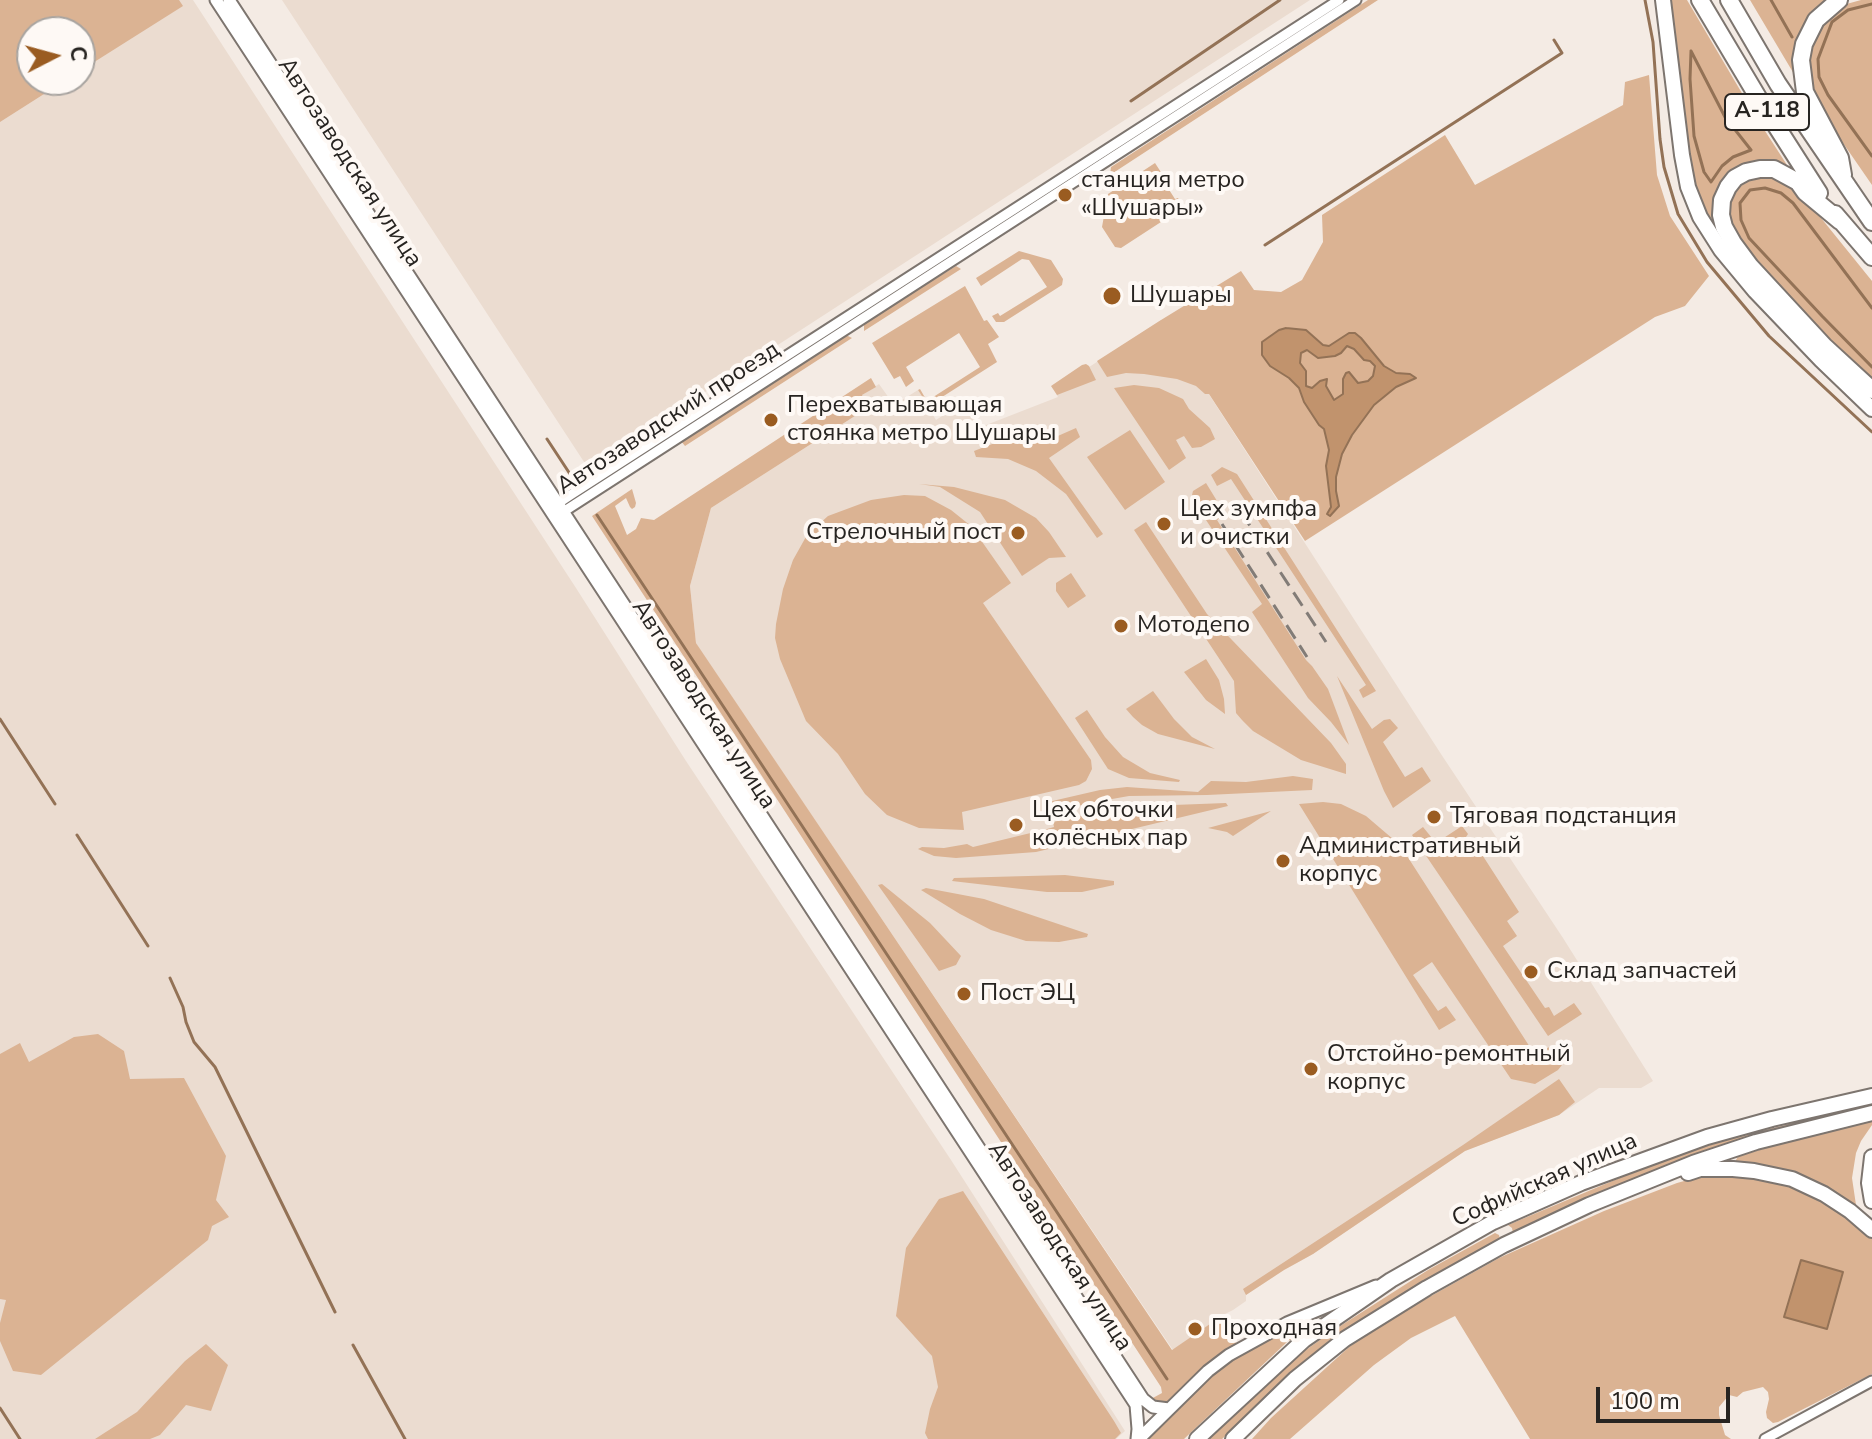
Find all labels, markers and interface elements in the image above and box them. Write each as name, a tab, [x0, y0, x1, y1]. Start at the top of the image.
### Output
north arrow	[16, 16, 96, 96]
text: С	[62, 45, 94, 63]
street label: Автозаводская улица	[271, 53, 427, 273]
road number: А-118	[1725, 94, 1809, 130]
place label: станция метро «Шушары»	[1081, 167, 1245, 223]
marker: станция метро «Шушары»	[1056, 186, 1074, 204]
place label: Шушары	[1130, 282, 1232, 310]
marker: Шушары	[1101, 285, 1123, 307]
street label: Автозаводский проезд	[552, 336, 786, 502]
place label: Перехватывающая стоянка метро Шушары	[787, 392, 1056, 448]
marker: Перехватывающая стоянка метро Шушары	[762, 411, 780, 429]
place label: Цех зумпфа и очистки	[1180, 496, 1317, 552]
marker: Цех зумпфа и очистки	[1155, 515, 1173, 533]
place label: Стрелочный пост	[806, 519, 1002, 547]
marker: Стрелочный пост	[1009, 524, 1027, 542]
street label: Автозаводская улица	[625, 595, 781, 815]
place label: Мотодепо	[1137, 612, 1250, 640]
marker: Мотодепо	[1112, 617, 1130, 635]
place label: Цех обточки колёсных пар	[1032, 797, 1188, 853]
place label: Тяговая подстанция	[1450, 803, 1677, 831]
marker: Тяговая подстанция	[1425, 808, 1443, 826]
marker: Цех обточки колёсных пар	[1007, 816, 1025, 834]
place label: Административный корпус	[1299, 833, 1521, 889]
marker: Административный корпус	[1274, 852, 1292, 870]
place label: Склад запчастей	[1547, 958, 1737, 986]
marker: Склад запчастей	[1522, 963, 1540, 981]
place label: Пост ЭЦ	[980, 980, 1075, 1008]
marker: Пост ЭЦ	[955, 985, 973, 1003]
place label: Отстойно-ремонтный корпус	[1327, 1041, 1571, 1097]
marker: Отстойно-ремонтный корпус	[1302, 1060, 1320, 1078]
street label: Софийская улица	[1448, 1127, 1642, 1235]
street label: Автозаводская улица	[981, 1137, 1137, 1357]
place label: Проходная	[1211, 1315, 1337, 1343]
marker: Проходная	[1186, 1320, 1204, 1338]
scale bar	[1600, 1371, 1734, 1421]
text: 100 m	[1610, 1385, 1680, 1417]

